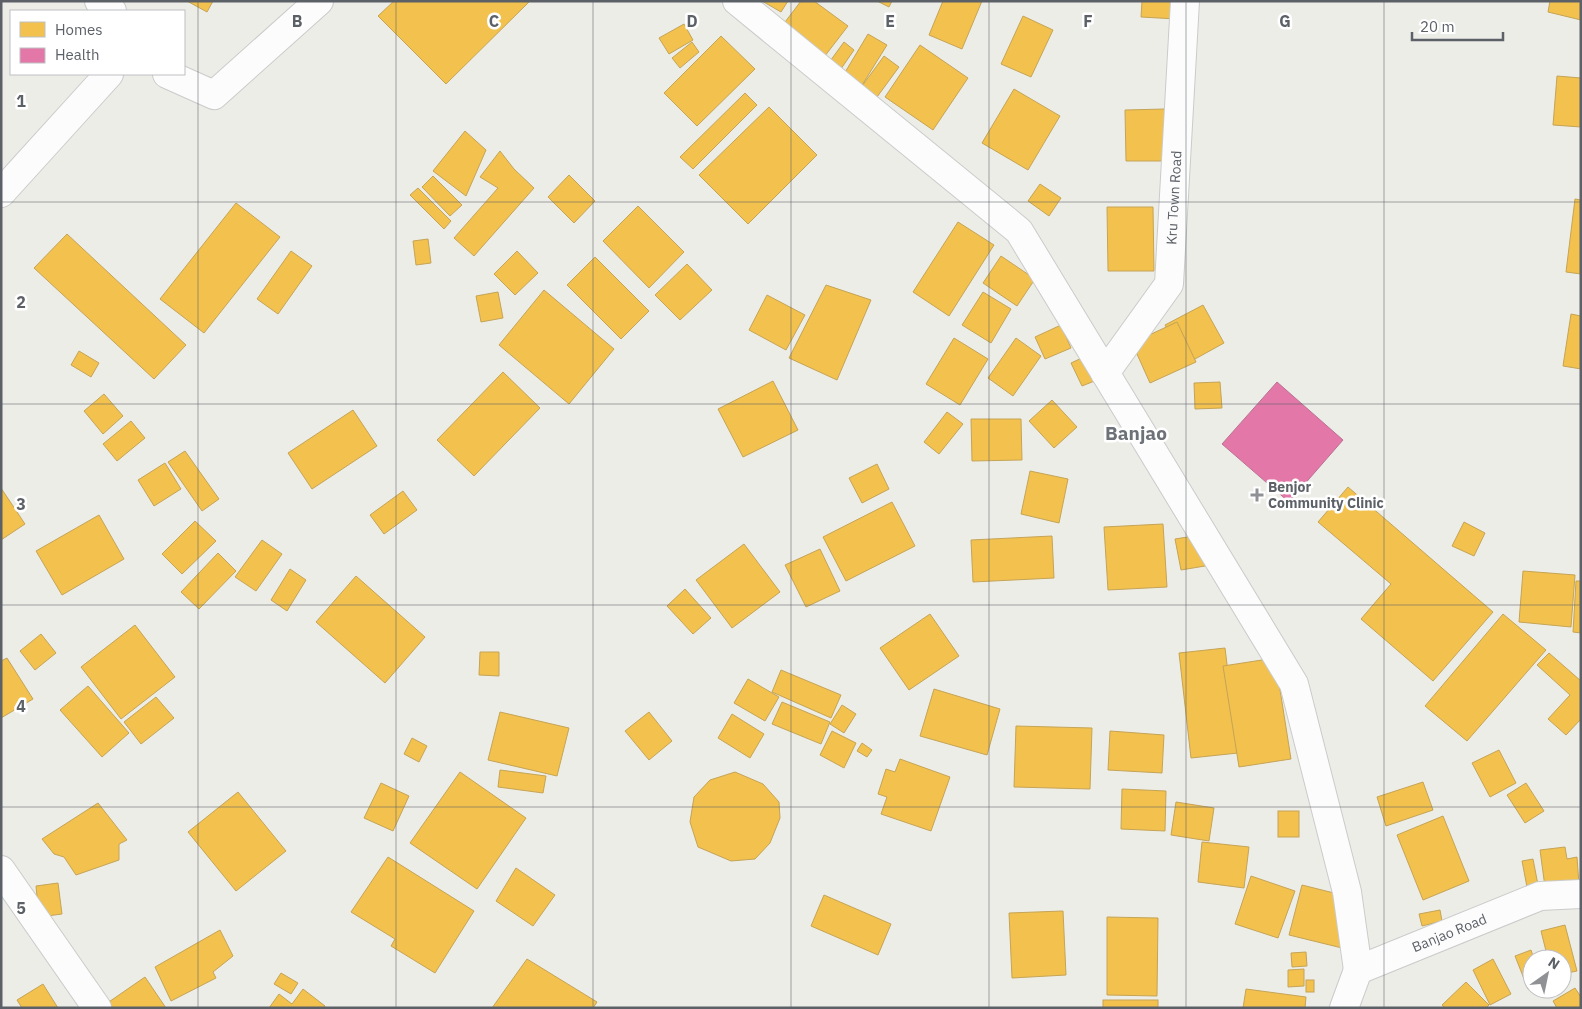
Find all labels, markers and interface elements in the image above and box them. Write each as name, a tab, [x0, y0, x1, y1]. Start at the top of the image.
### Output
legend	[10, 10, 185, 75]
scale bar	[1412, 10, 1503, 42]
text: B	[292, 11, 303, 31]
text: C	[489, 11, 499, 31]
text: D	[686, 11, 698, 31]
text: E	[885, 11, 895, 31]
text: F	[1083, 11, 1093, 31]
text: G	[1279, 11, 1291, 31]
text: 20 m	[1420, 17, 1455, 36]
text: Homes	[55, 20, 103, 39]
text: Health	[55, 45, 100, 64]
text: 1	[16, 91, 26, 111]
street label: Kru Town Road	[1162, 150, 1186, 245]
text: 2	[16, 292, 26, 312]
district label: Banjao	[1105, 421, 1167, 445]
place label: Benjor Community Clinic	[1268, 478, 1384, 512]
marker: Benjor Community Clinic	[1250, 488, 1264, 502]
text: 3	[16, 494, 26, 514]
text: 4	[16, 696, 26, 716]
text: 5	[16, 898, 26, 918]
street label: Banjao Road	[1409, 910, 1489, 956]
north arrow	[1522, 949, 1572, 999]
text: N	[1545, 953, 1563, 973]

